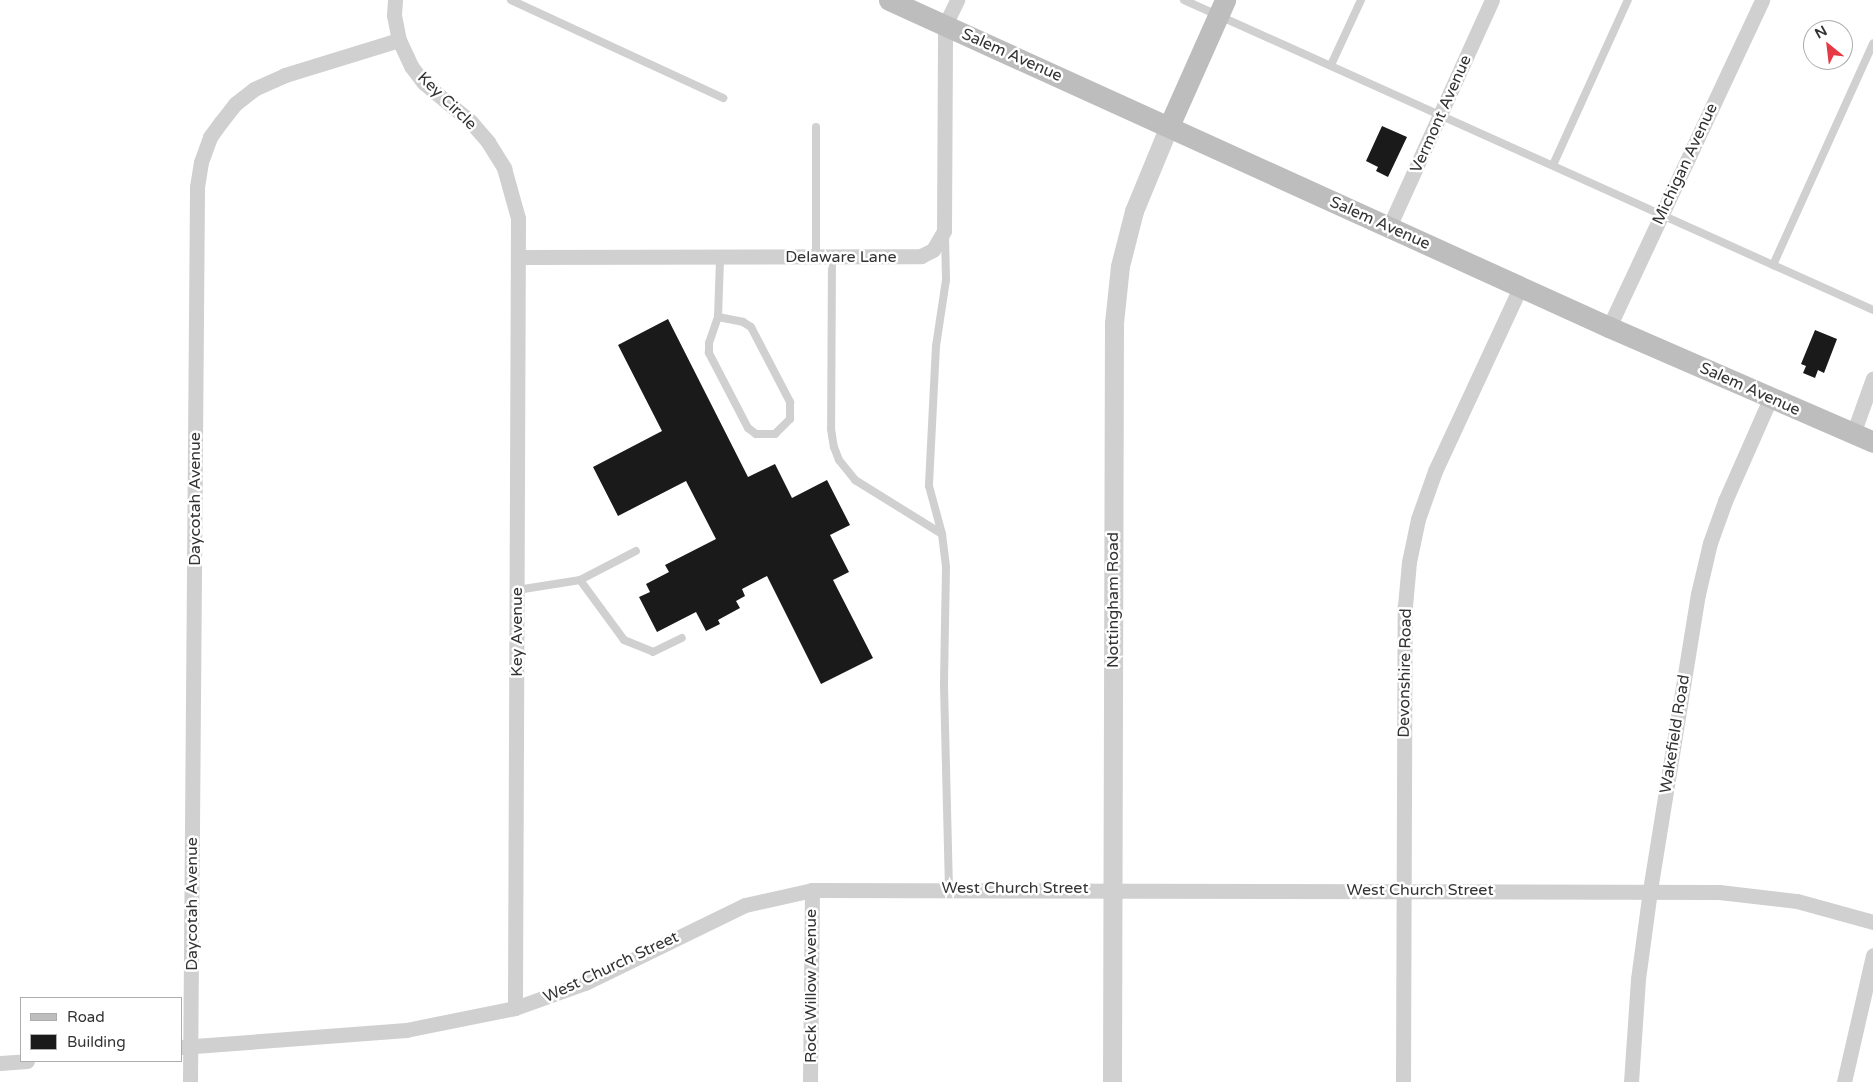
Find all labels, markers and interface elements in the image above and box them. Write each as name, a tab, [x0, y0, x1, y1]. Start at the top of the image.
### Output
north arrow	[1803, 20, 1853, 70]
text: N	[1812, 22, 1830, 42]
street label: Salem Avenue	[959, 24, 1065, 86]
street label: Vermont Avenue	[1406, 52, 1476, 176]
street label: Key Circle	[413, 68, 481, 134]
street label: Michigan Avenue	[1648, 100, 1722, 228]
street label: Salem Avenue	[1327, 192, 1433, 254]
street label: Delaware Lane	[785, 247, 897, 267]
street label: Salem Avenue	[1697, 358, 1803, 420]
street label: Daycotah Avenue	[185, 432, 205, 566]
street label: Nottingham Road	[1103, 532, 1123, 668]
street label: Key Avenue	[507, 587, 527, 677]
street label: Devonshire Road	[1394, 608, 1416, 738]
street label: Wakefield Road	[1656, 673, 1694, 795]
street label: Daycotah Avenue	[182, 837, 202, 971]
street label: West Church Street	[942, 878, 1088, 898]
street label: West Church Street	[1347, 880, 1493, 900]
street label: Rock Willow Avenue	[801, 909, 821, 1063]
street label: West Church Street	[540, 927, 682, 1007]
legend	[20, 997, 182, 1062]
text: Road	[67, 1008, 105, 1026]
text: Building	[67, 1033, 126, 1051]

